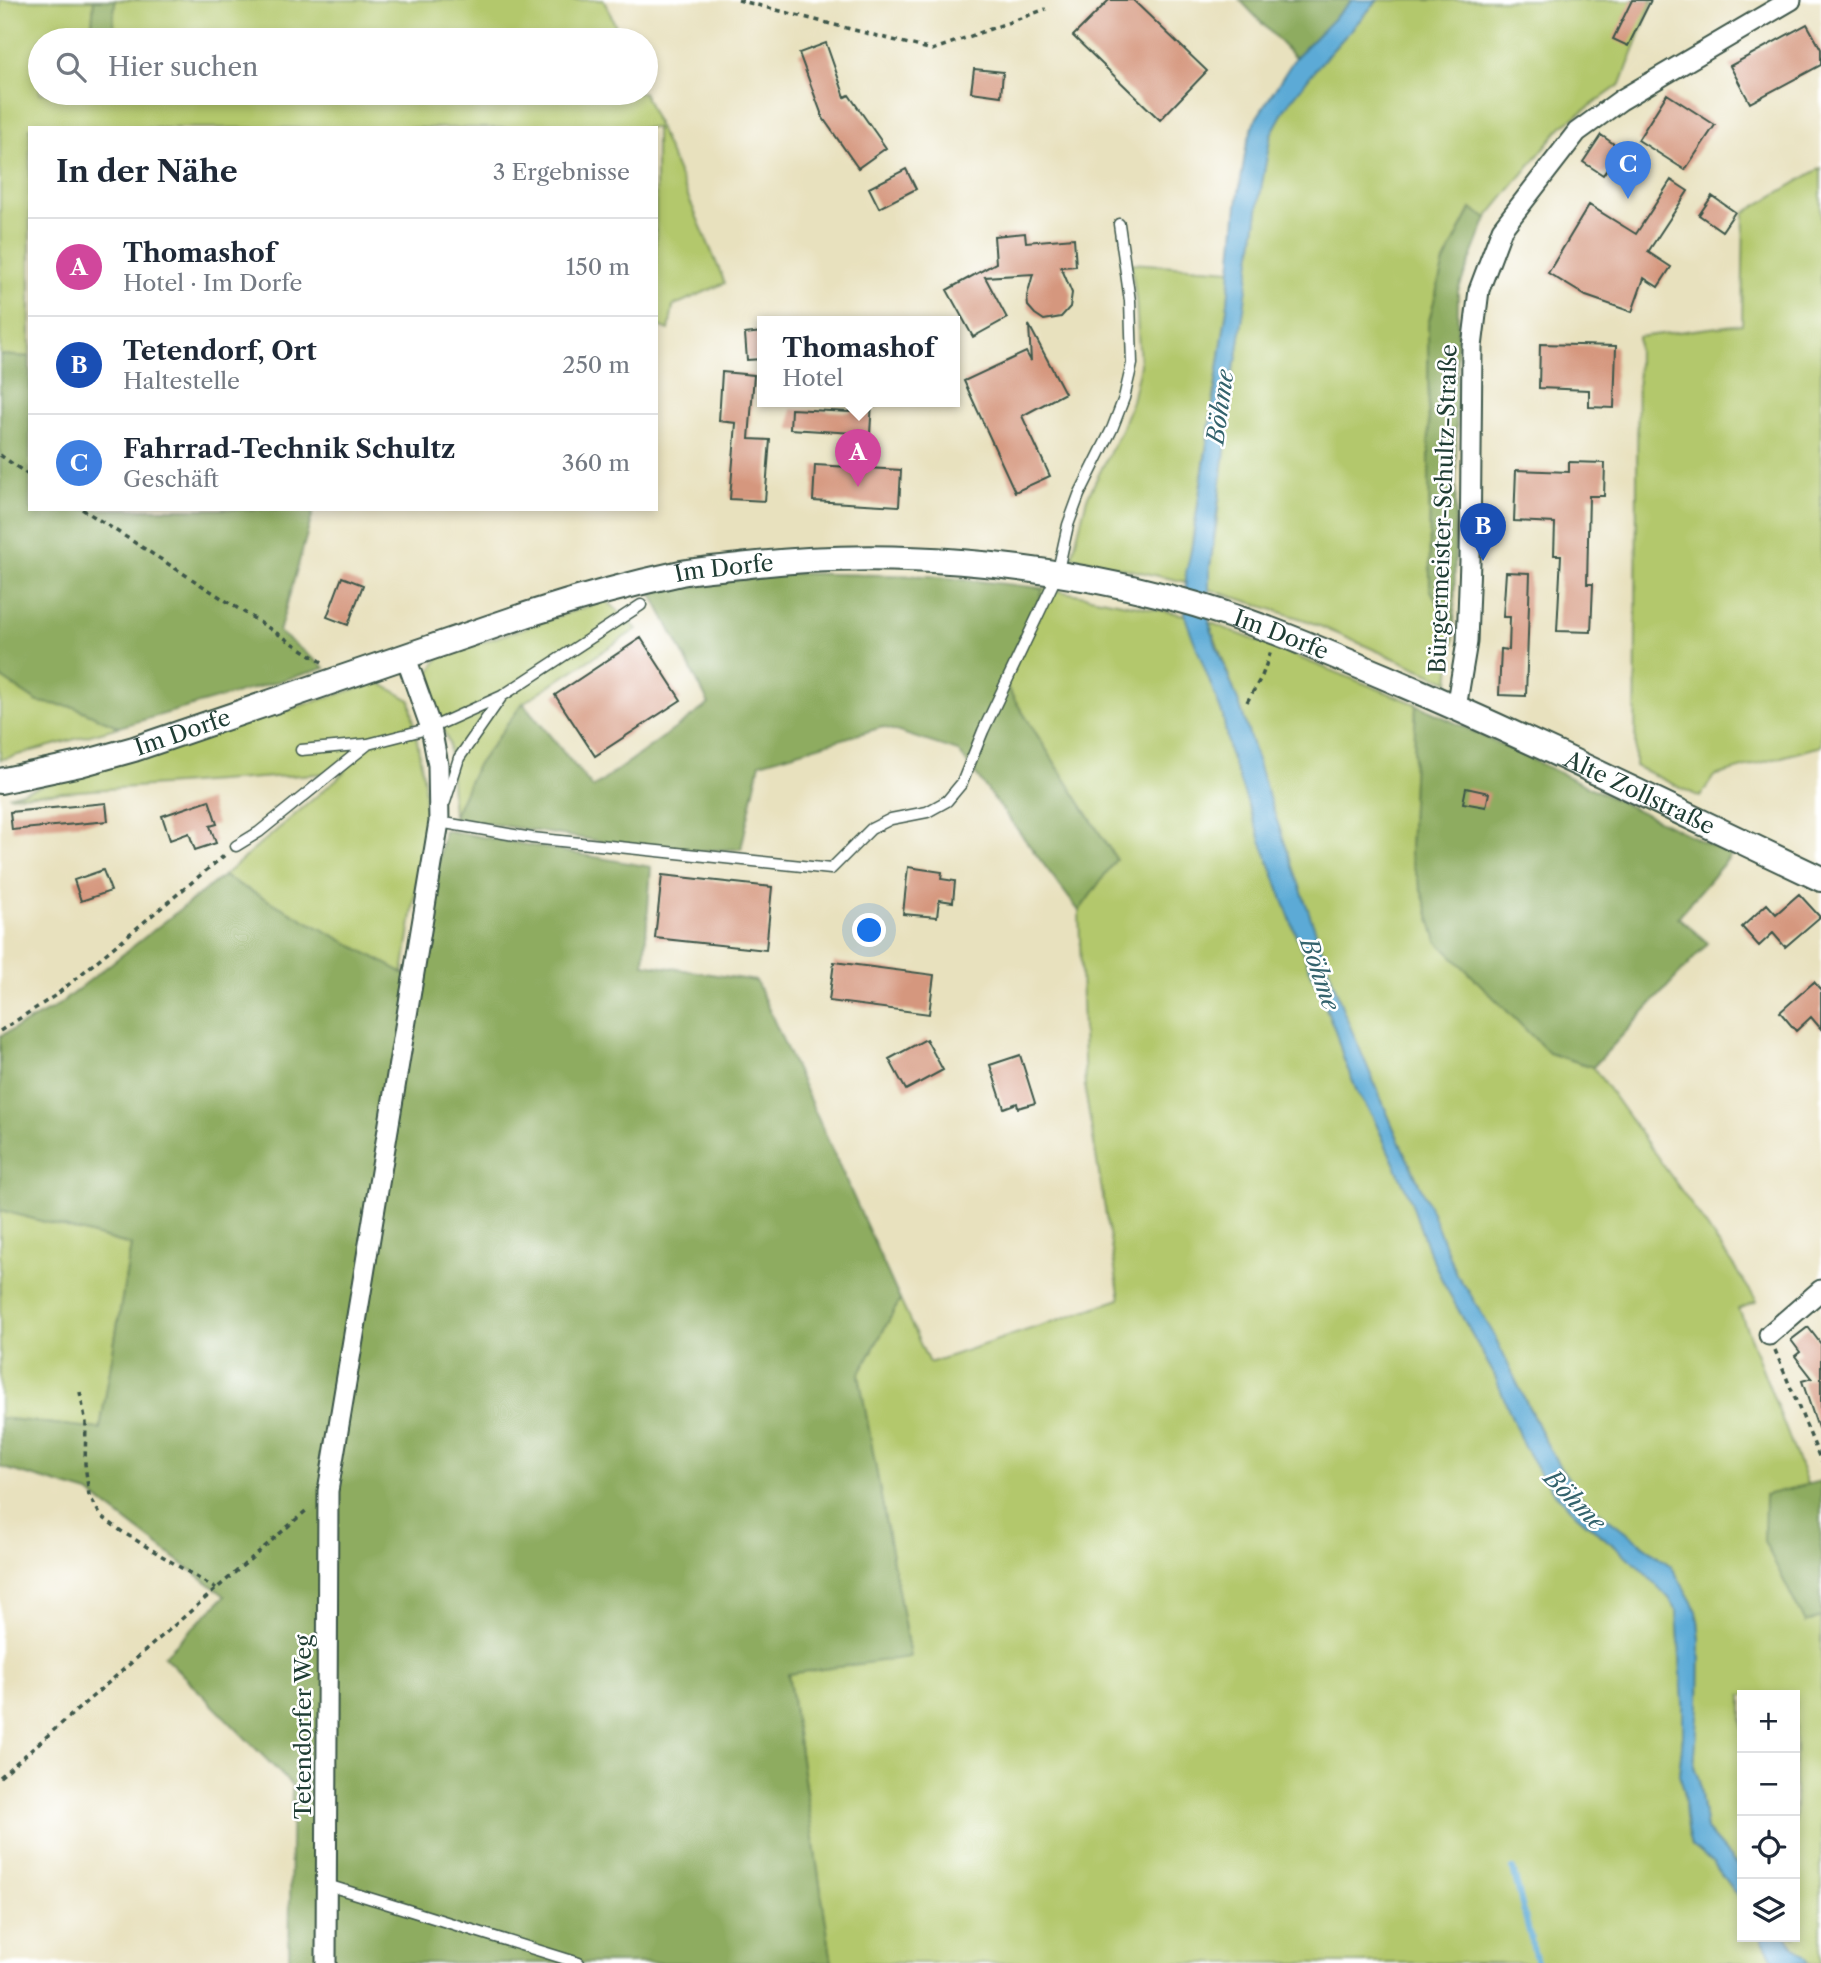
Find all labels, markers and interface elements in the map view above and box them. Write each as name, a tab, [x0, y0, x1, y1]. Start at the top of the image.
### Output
search box	[28, 28, 658, 105]
icon: search	[52, 48, 90, 86]
text: Hier suchen	[108, 51, 258, 83]
pin: C	[1605, 141, 1651, 199]
text: In der Nähe	[56, 153, 238, 190]
text: 3 Ergebnisse	[493, 158, 630, 186]
text: Thomashof	[123, 237, 276, 269]
text: A	[70, 253, 88, 281]
text: 150 m	[566, 253, 630, 281]
text: Hotel · Im Dorfe	[123, 269, 302, 297]
popup	[757, 316, 960, 407]
text: Thomashof	[782, 332, 935, 364]
text: Tetendorf, Ort	[123, 335, 317, 367]
street label: Bürgermeister-Schultz-Straße	[1423, 344, 1463, 674]
text: B	[70, 351, 88, 379]
text: 250 m	[562, 351, 630, 379]
text: Hotel	[782, 364, 843, 392]
water label: Böhme	[1200, 366, 1240, 448]
text: Haltestelle	[123, 367, 240, 395]
pin: A	[835, 429, 881, 487]
text: Fahrrad-Technik Schultz	[123, 433, 456, 465]
text: C	[70, 449, 88, 477]
text: 360 m	[562, 449, 630, 477]
text: Geschäft	[123, 465, 219, 493]
pin: B	[1460, 503, 1506, 561]
street label: Im Dorfe	[672, 549, 775, 588]
street label: Im Dorfe	[1230, 604, 1333, 666]
street label: Im Dorfe	[131, 703, 234, 762]
street label: Alte Zollstraße	[1559, 745, 1719, 840]
your location	[852, 913, 886, 947]
water label: Böhme	[1293, 932, 1346, 1016]
water label: Böhme	[1537, 1462, 1613, 1538]
street label: Tetendorfer Weg	[289, 1634, 317, 1819]
map controls	[1737, 1690, 1800, 1942]
button: +	[1737, 1690, 1800, 1753]
button: −	[1737, 1753, 1800, 1816]
button: locate	[1737, 1816, 1800, 1879]
button: layers	[1737, 1879, 1800, 1942]

